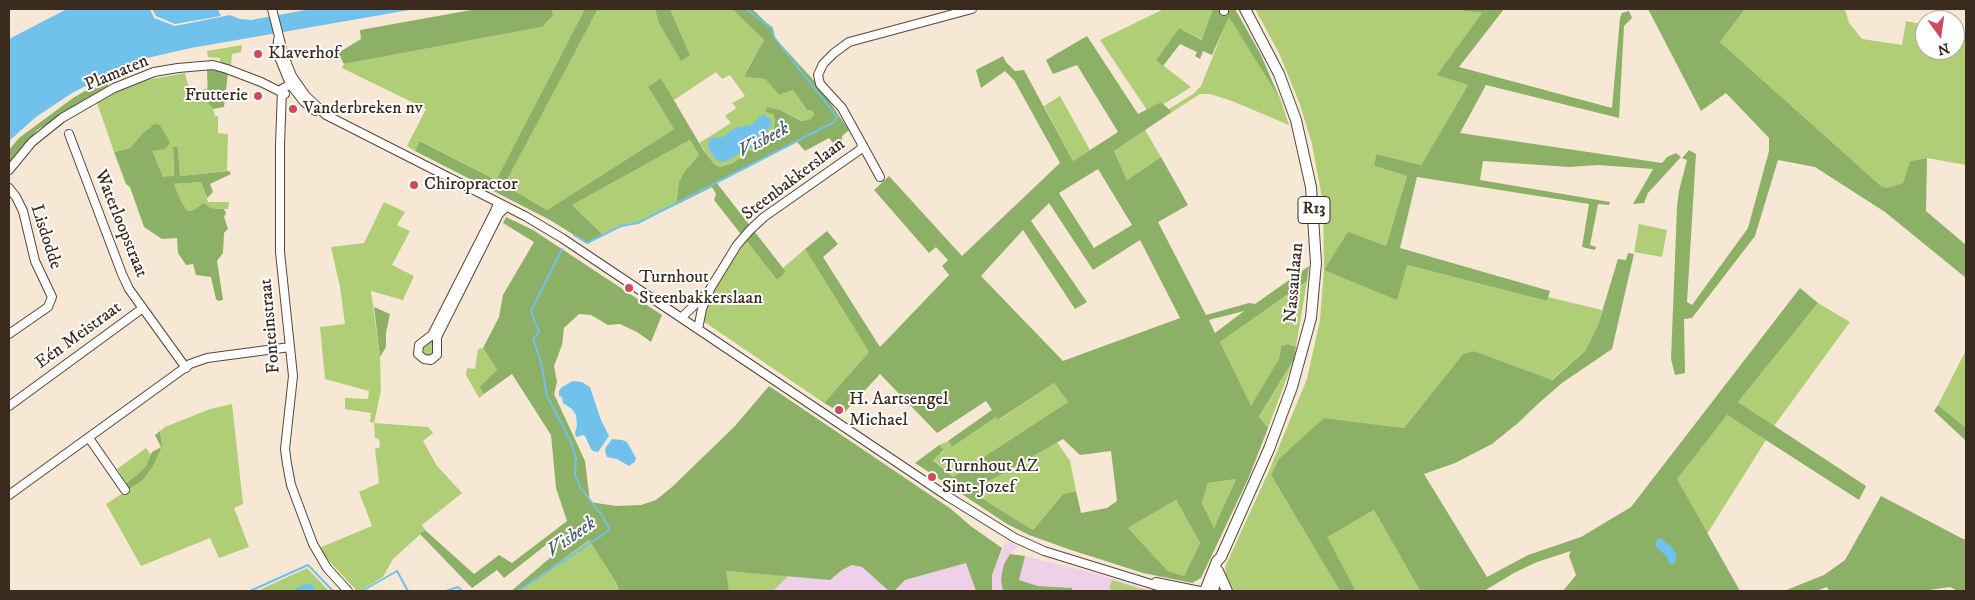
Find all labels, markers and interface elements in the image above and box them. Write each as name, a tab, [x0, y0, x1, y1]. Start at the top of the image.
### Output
north arrow	[1915, 10, 1965, 60]
text: N	[1936, 38, 1951, 59]
place label: Klaverhof	[268, 43, 339, 65]
marker: Klaverhof	[252, 48, 264, 60]
street label: Plamaten	[82, 51, 152, 97]
place label: Frutterie	[185, 85, 248, 107]
marker: Frutterie	[252, 90, 264, 102]
place label: Vanderbreken nv	[303, 98, 423, 120]
marker: Vanderbreken nv	[287, 103, 299, 115]
water label: Visbeek	[735, 118, 793, 164]
street label: Steenbakkerslaan	[738, 134, 850, 226]
street label: Waterloopstraat	[89, 167, 151, 281]
place label: Chiropractor	[424, 174, 518, 196]
marker: Chiropractor	[408, 179, 420, 191]
road number: R13	[1298, 196, 1330, 224]
street label: Lisdodde	[24, 202, 66, 272]
street label: Nassaulaan	[1281, 242, 1309, 324]
place label: Turnhout Steenbakkerslaan	[639, 267, 763, 310]
street label: Fonteinstraat	[256, 278, 286, 374]
marker: Turnhout Steenbakkerslaan	[623, 282, 635, 294]
street label: Eén Meistraat	[32, 297, 126, 375]
place label: H. Aartsengel Michael	[849, 389, 948, 432]
marker: H. Aartsengel Michael	[833, 404, 845, 416]
place label: Turnhout AZ Sint-Jozef	[942, 456, 1039, 498]
marker: Turnhout AZ Sint-Jozef	[926, 471, 938, 483]
water label: Visbeek	[543, 513, 601, 563]

